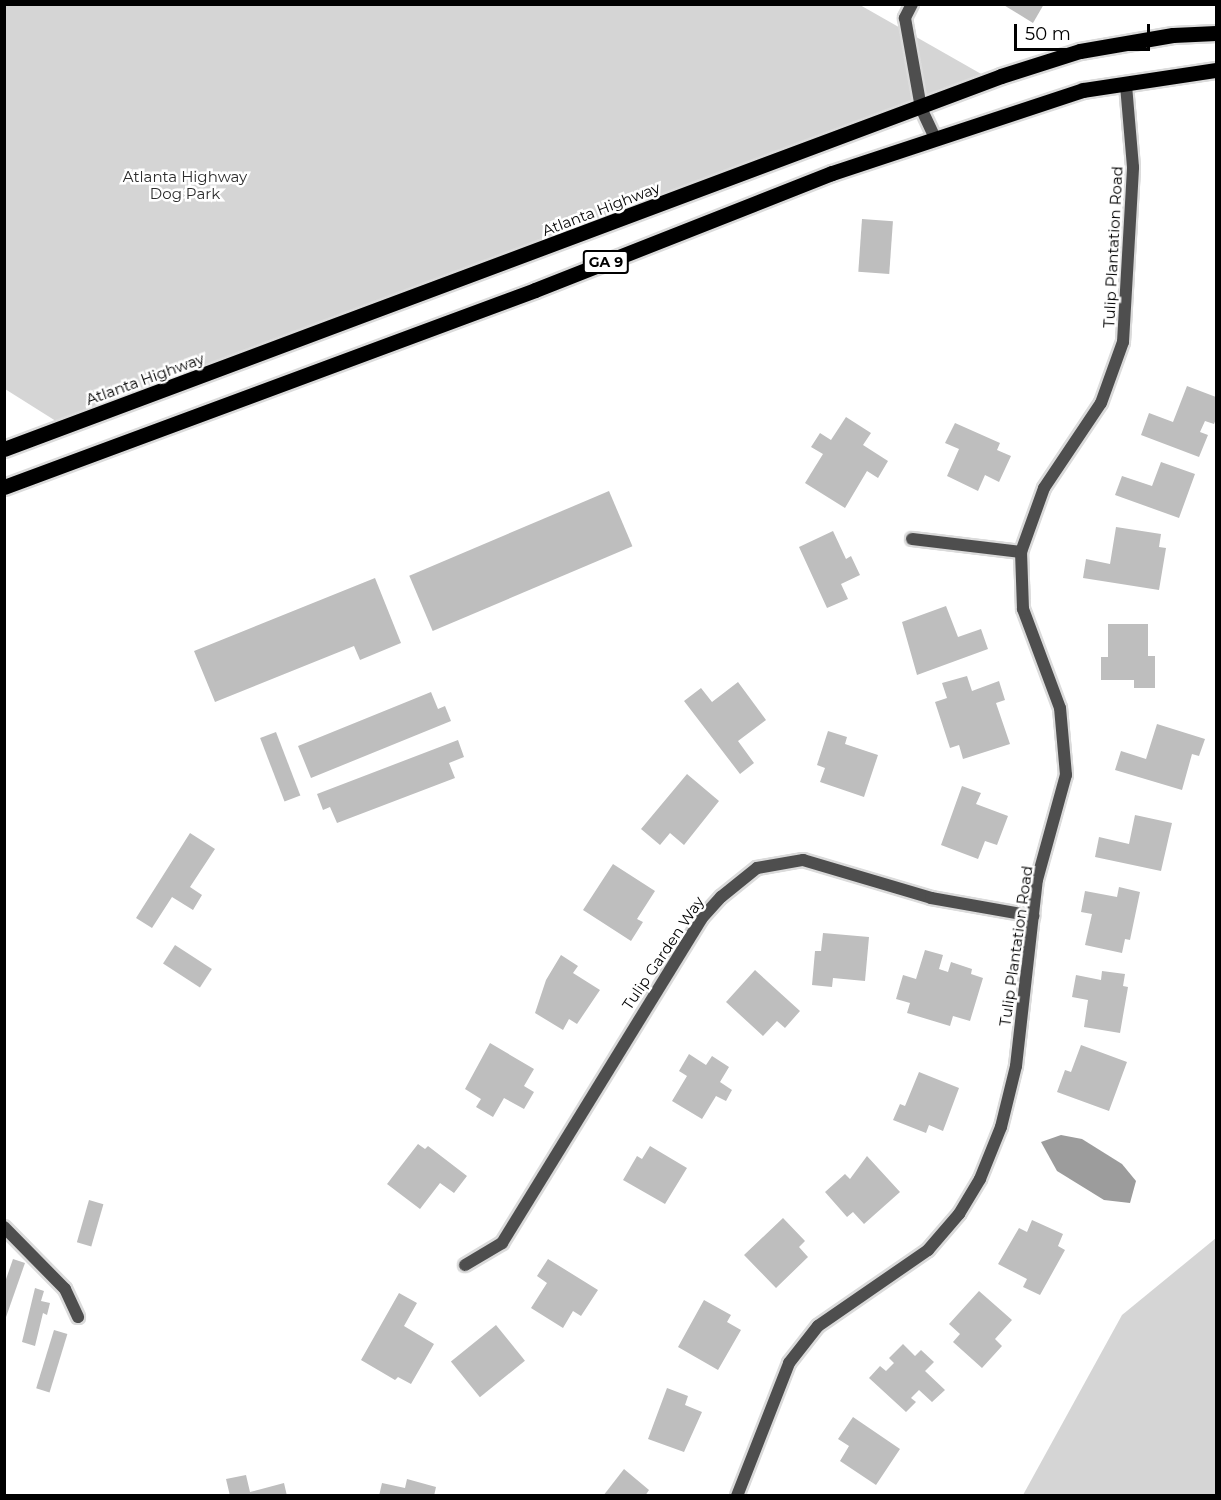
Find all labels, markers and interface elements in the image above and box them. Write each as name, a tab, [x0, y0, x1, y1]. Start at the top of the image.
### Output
scale bar	[1017, 12, 1154, 50]
text: 50 m	[1025, 23, 1071, 45]
street label: Tulip Plantation Road	[1100, 166, 1126, 328]
park label: Atlanta Highway Dog Park	[123, 167, 247, 202]
street label: Atlanta Highway	[540, 178, 662, 240]
road number: GA 9	[582, 251, 630, 273]
street label: Atlanta Highway	[83, 349, 207, 409]
street label: Tulip Plantation Road	[996, 865, 1036, 1027]
street label: Tulip Garden Way	[618, 893, 708, 1013]

